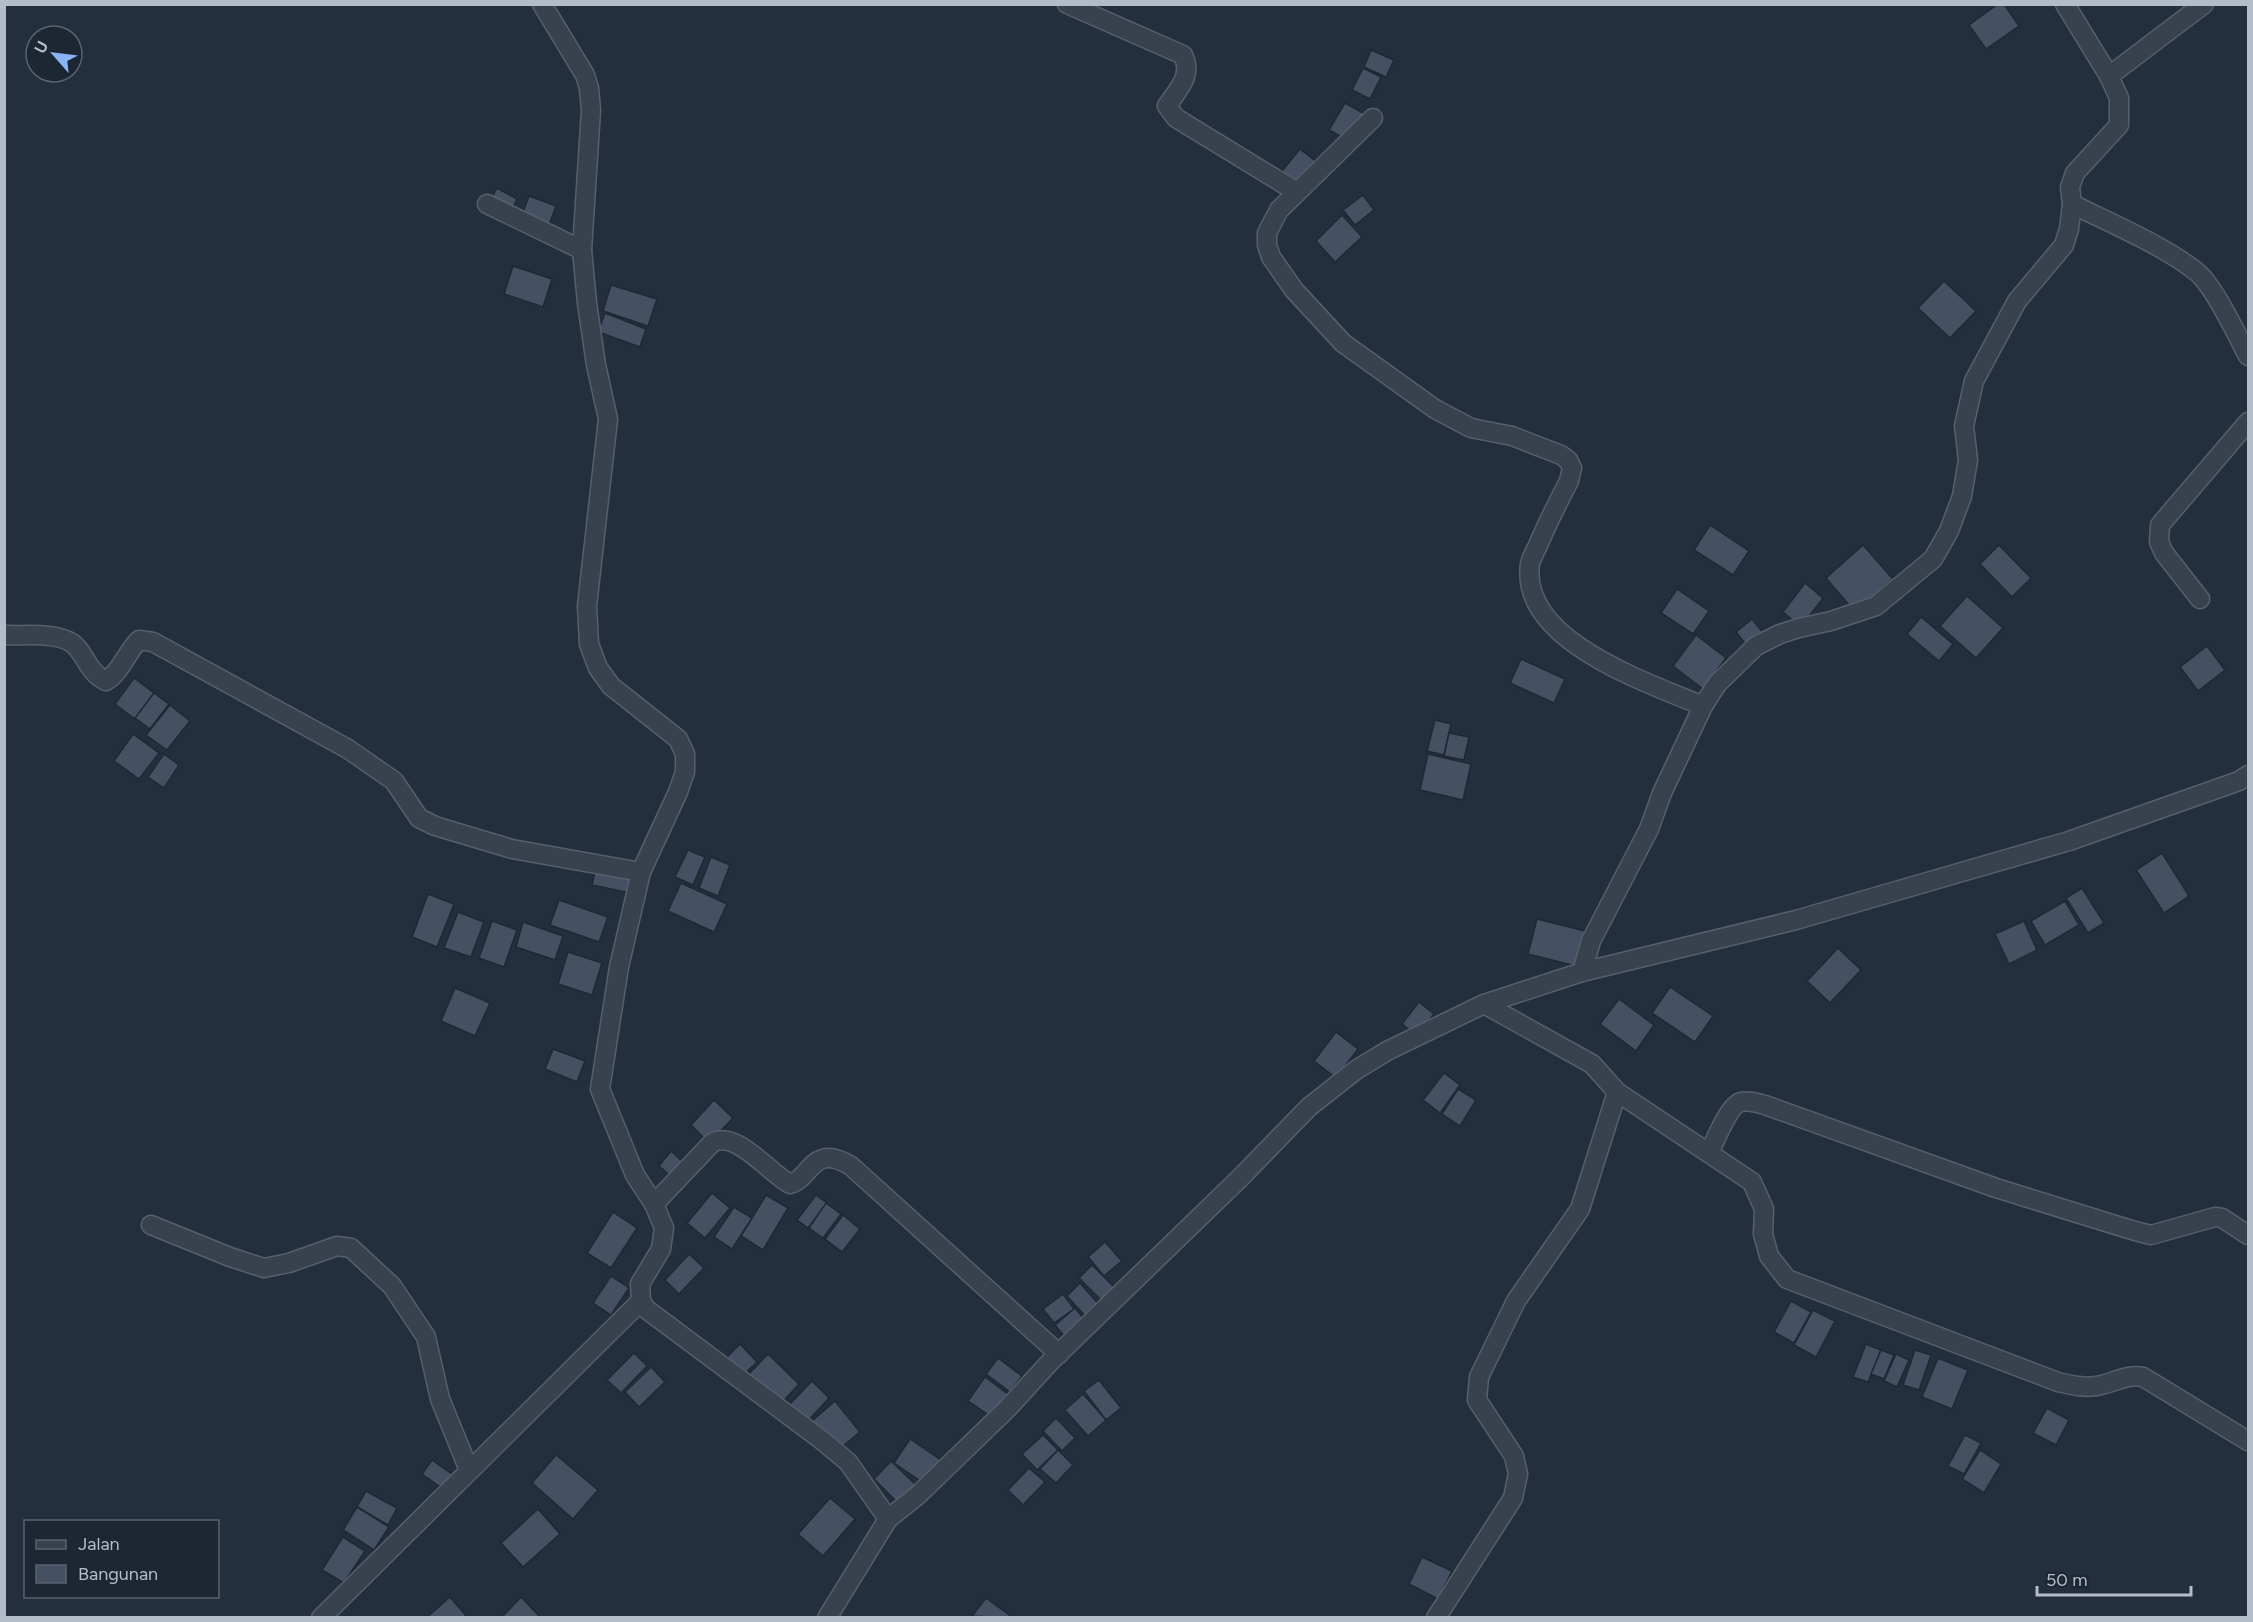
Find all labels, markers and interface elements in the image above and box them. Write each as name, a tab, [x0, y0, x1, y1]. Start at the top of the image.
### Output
north arrow	[24, 24, 84, 84]
text: U	[30, 38, 52, 57]
legend	[24, 1520, 219, 1598]
text: Jalan	[78, 1533, 120, 1555]
scale bar	[2037, 1559, 2192, 1597]
text: Bangunan	[78, 1563, 158, 1585]
text: 50 m	[2046, 1569, 2088, 1591]

